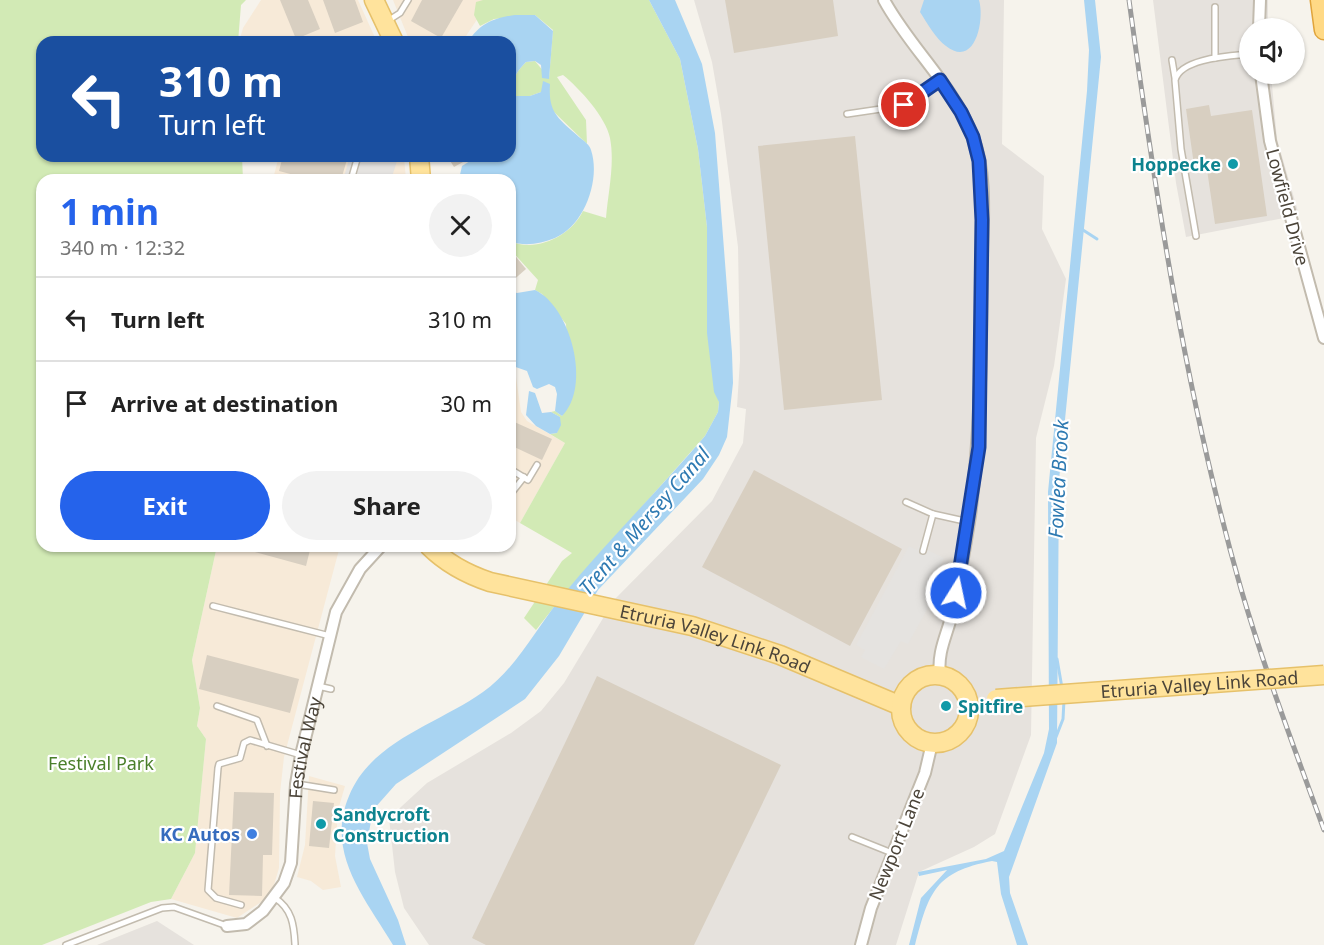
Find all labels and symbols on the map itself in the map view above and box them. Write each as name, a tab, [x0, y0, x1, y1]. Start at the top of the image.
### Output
pin	[878, 79, 929, 130]
street label: Lowfield Drive	[1261, 146, 1315, 268]
place label: Hoppecke	[1131, 152, 1221, 176]
marker: Hoppecke	[1226, 157, 1240, 171]
water label: Fowlea Brook	[1041, 418, 1075, 539]
water label: Trent & Mersey Canal	[572, 441, 716, 601]
position arrow	[924, 561, 988, 625]
street label: Etruria Valley Link Road	[618, 599, 814, 679]
street label: Etruria Valley Link Road	[1100, 665, 1299, 703]
street label: Festival Way	[283, 694, 327, 799]
place label: Spitfire	[958, 694, 1023, 718]
marker: Spitfire	[939, 699, 953, 713]
park label: Festival Park	[48, 751, 154, 775]
street label: Newport Lane	[863, 784, 929, 904]
place label: Sandycroft Construction	[333, 802, 450, 847]
marker: Sandycroft Construction	[314, 817, 328, 831]
place label: KC Autos	[160, 822, 240, 846]
marker: KC Autos	[245, 827, 259, 841]

